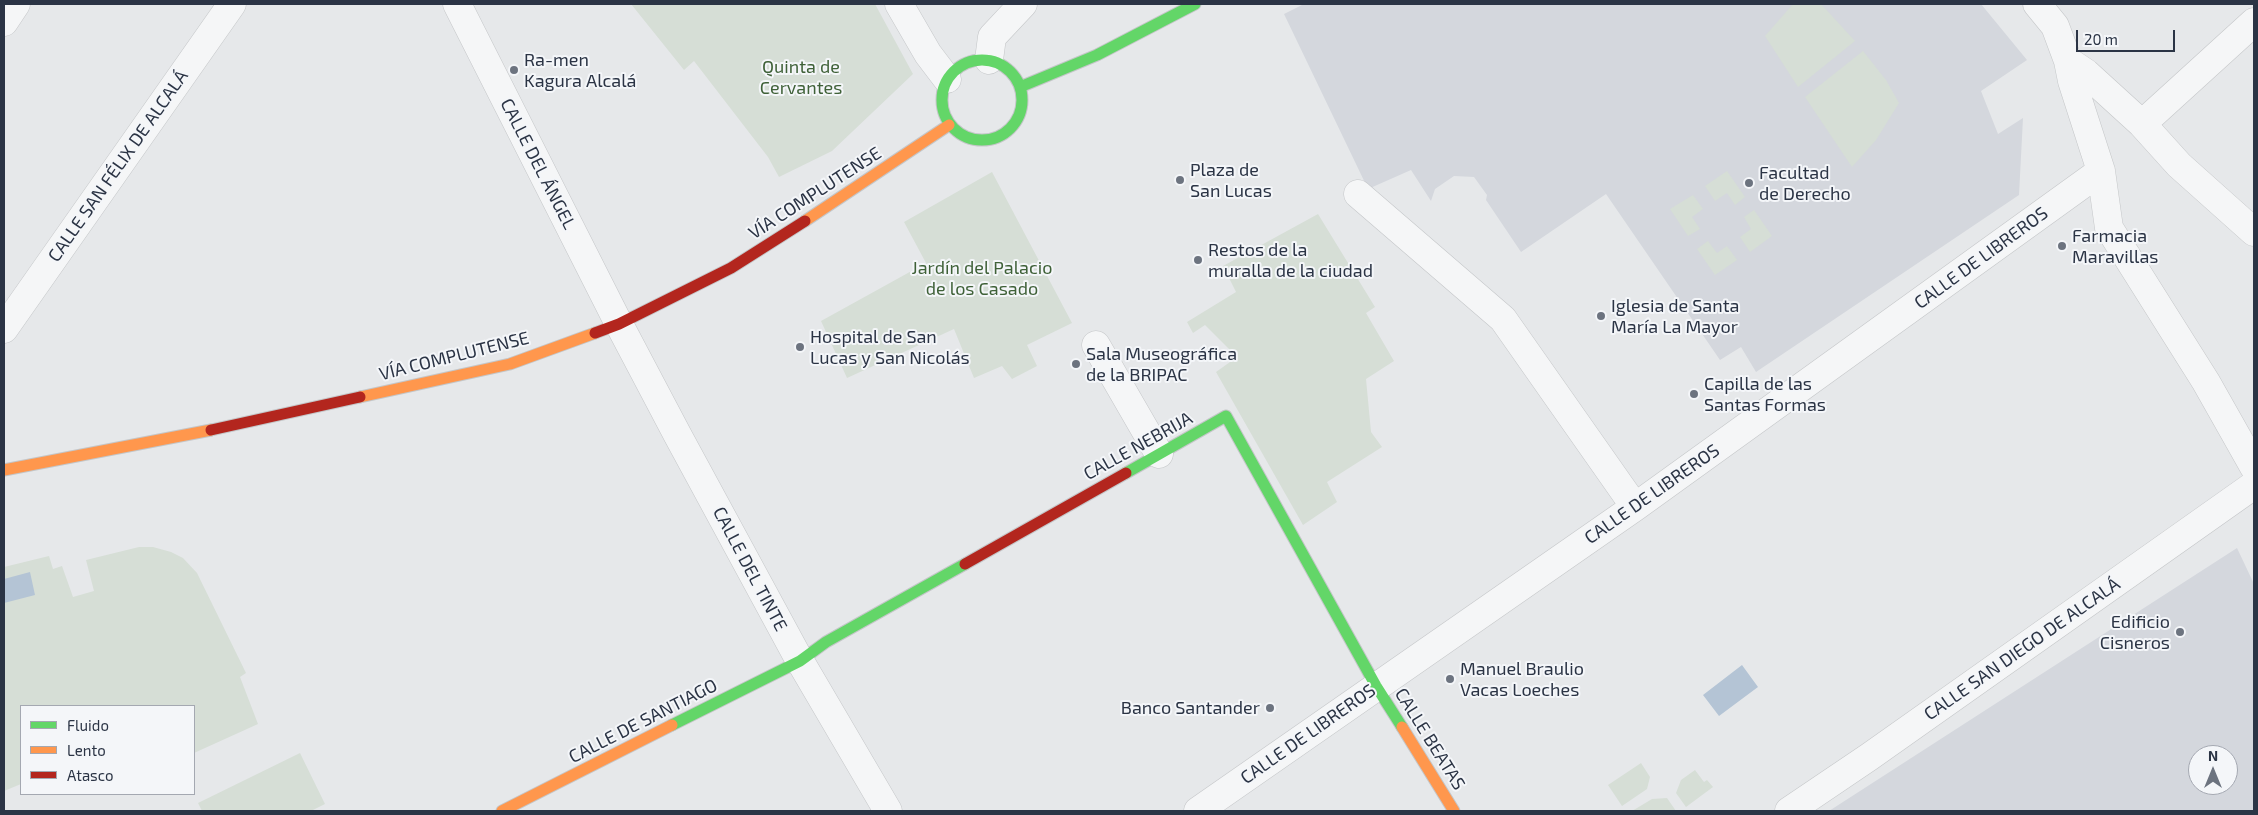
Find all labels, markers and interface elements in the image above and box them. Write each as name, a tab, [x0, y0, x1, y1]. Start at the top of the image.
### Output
scale bar	[2078, 20, 2177, 52]
text: 20 m	[2084, 30, 2118, 48]
place label: Ra-men Kagura Alcalá	[524, 49, 636, 92]
park label: Quinta de Cervantes	[760, 56, 842, 98]
marker: Ra-men Kagura Alcalá	[508, 64, 520, 76]
street label: CALLE SAN FÉLIX DE ALCALÁ	[44, 66, 192, 266]
street label: CALLE DEL ÁNGEL	[496, 95, 580, 233]
street label: VÍA COMPLUTENSE	[745, 142, 885, 244]
place label: Plaza de San Lucas	[1190, 159, 1272, 202]
place label: Facultad de Derecho	[1759, 162, 1851, 204]
marker: Plaza de San Lucas	[1174, 174, 1186, 186]
marker: Facultad de Derecho	[1743, 177, 1755, 189]
street label: CALLE DE LIBREROS	[1910, 202, 2052, 314]
place label: Farmacia Maravillas	[2072, 225, 2158, 268]
place label: Restos de la muralla de la ciudad	[1208, 239, 1373, 282]
marker: Farmacia Maravillas	[2056, 240, 2068, 252]
marker: Restos de la muralla de la ciudad	[1192, 254, 1204, 266]
park label: Jardín del Palacio de los Casado	[912, 257, 1052, 300]
place label: Iglesia de Santa María La Mayor	[1611, 295, 1739, 338]
marker: Iglesia de Santa María La Mayor	[1595, 310, 1607, 322]
place label: Hospital de San Lucas y San Nicolás	[810, 326, 970, 368]
street label: VÍA COMPLUTENSE	[377, 327, 531, 385]
marker: Hospital de San Lucas y San Nicolás	[794, 341, 806, 353]
place label: Sala Museográfica de la BRIPAC	[1086, 343, 1237, 386]
marker: Sala Museográfica de la BRIPAC	[1070, 358, 1082, 370]
place label: Capilla de las Santas Formas	[1704, 373, 1826, 416]
marker: Capilla de las Santas Formas	[1688, 388, 1700, 400]
street label: CALLE NEBRIJA	[1080, 407, 1196, 485]
street label: CALLE DE LIBREROS	[1580, 439, 1724, 549]
street label: CALLE DEL TINTE	[708, 503, 792, 635]
street label: CALLE SAN DIEGO DE ALCALÁ	[1920, 573, 2124, 725]
place label: Edificio Cisneros	[2100, 611, 2170, 654]
marker: Edificio Cisneros	[2174, 626, 2186, 638]
place label: Manuel Braulio Vacas Loeches	[1460, 658, 1584, 701]
marker: Manuel Braulio Vacas Loeches	[1444, 673, 1456, 685]
street label: CALLE DE SANTIAGO	[565, 674, 721, 768]
street label: CALLE DE LIBREROS	[1236, 679, 1380, 789]
street label: CALLE BEATAS	[1390, 684, 1470, 794]
place label: Banco Santander	[1121, 697, 1260, 719]
marker: Banco Santander	[1264, 702, 1276, 714]
legend	[20, 705, 195, 795]
text: Fluido	[67, 716, 109, 734]
text: Lento	[67, 741, 106, 759]
north arrow	[2188, 745, 2238, 795]
text: N	[2208, 747, 2218, 764]
text: Atasco	[67, 766, 113, 784]

